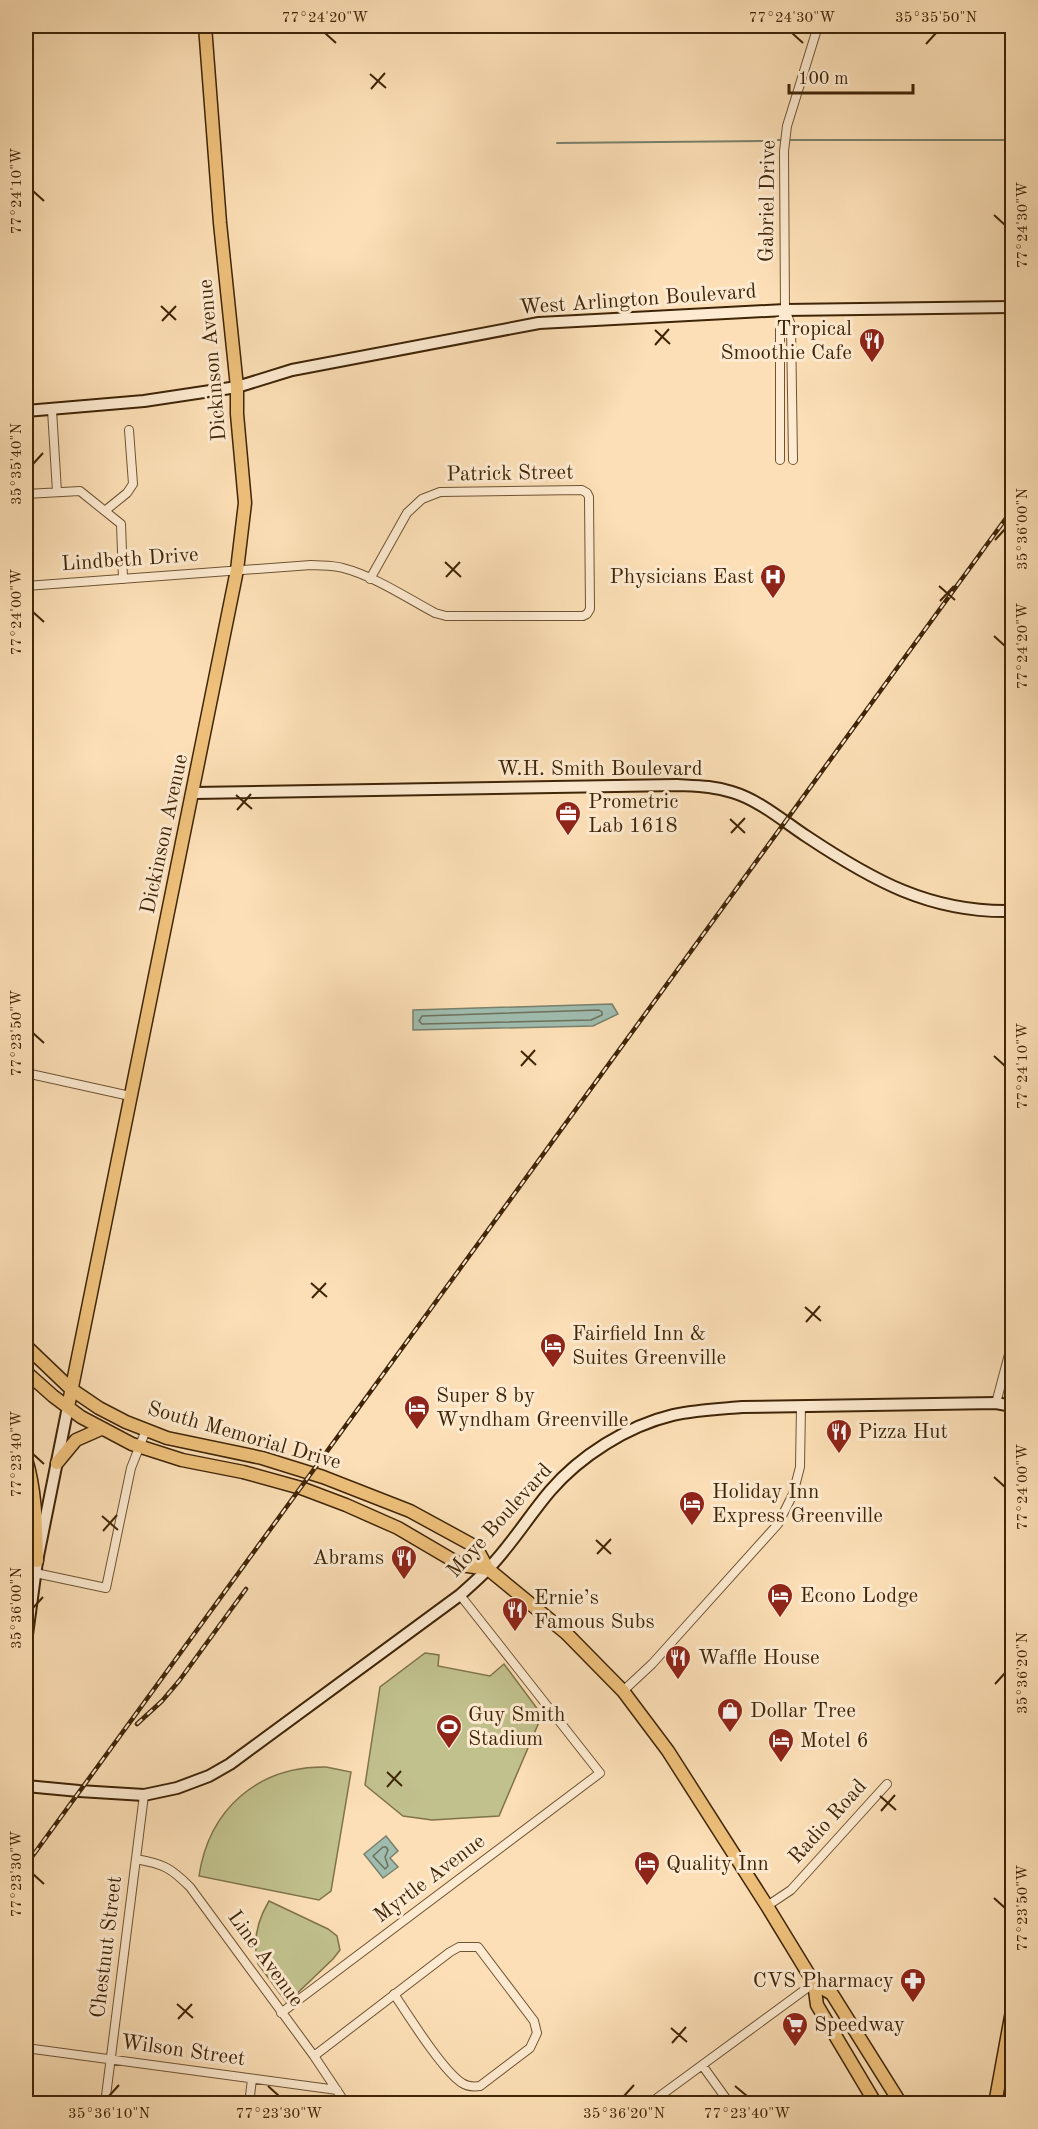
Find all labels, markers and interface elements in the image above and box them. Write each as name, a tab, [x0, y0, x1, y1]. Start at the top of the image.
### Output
text: 77°24'20"W	[282, 11, 368, 26]
text: 77°24'30"W	[749, 11, 835, 26]
text: 35°35'50"N	[895, 11, 977, 26]
scale bar	[789, 57, 914, 95]
text: 100 m	[798, 70, 849, 88]
street label: Gabriel Drive	[756, 140, 780, 262]
text: 77°24'10"W	[10, 148, 25, 234]
text: 77°24'30"W	[1016, 182, 1031, 268]
street label: Dickinson Avenue	[195, 278, 231, 442]
street label: West Arlington Boulevard	[519, 281, 757, 319]
place label: Tropical Smoothie Cafe	[720, 319, 852, 364]
restaurant icon: Tropical Smoothie Cafe	[857, 326, 887, 364]
text: 35°35'40"N	[10, 423, 25, 505]
street label: Patrick Street	[446, 462, 574, 486]
text: 35°36'00"N	[1016, 488, 1031, 570]
street label: Lindbeth Drive	[61, 545, 199, 575]
hospital icon: Physicians East	[758, 562, 788, 600]
place label: Physicians East	[610, 567, 754, 588]
text: 77°24'00"W	[10, 569, 25, 655]
text: 77°24'20"W	[1016, 603, 1031, 689]
street label: Dickinson Avenue	[138, 752, 192, 916]
street label: W.H. Smith Boulevard	[497, 759, 703, 780]
place label: Prometric Lab 1618	[588, 792, 678, 837]
office icon: Prometric Lab 1618	[553, 799, 583, 837]
text: 77°23'50"W	[10, 990, 25, 1076]
text: 77°24'10"W	[1016, 1023, 1031, 1109]
place label: Fairfield Inn & Suites Greenville	[572, 1324, 726, 1369]
hotel icon: Fairfield Inn & Suites Greenville	[538, 1331, 568, 1369]
place label: Super 8 by Wyndham Greenville	[436, 1386, 628, 1431]
hotel icon: Super 8 by Wyndham Greenville	[402, 1393, 432, 1431]
street label: South Memorial Drive	[145, 1398, 343, 1474]
text: 77°23'40"W	[10, 1411, 25, 1497]
restaurant icon: Pizza Hut	[824, 1417, 854, 1455]
place label: Pizza Hut	[858, 1422, 948, 1443]
text: 77°24'00"W	[1016, 1444, 1031, 1530]
street label: Moye Boulevard	[444, 1460, 557, 1582]
place label: Holiday Inn Express Greenville	[712, 1482, 883, 1527]
hotel icon: Holiday Inn Express Greenville	[677, 1489, 707, 1527]
restaurant icon: Abrams	[389, 1543, 419, 1581]
place label: Abrams	[312, 1548, 384, 1569]
text: 35°36'00"N	[10, 1567, 25, 1649]
hotel icon: Econo Lodge	[765, 1581, 795, 1619]
place label: Econo Lodge	[800, 1586, 918, 1607]
place label: Ernie’s Famous Subs	[534, 1588, 655, 1633]
restaurant icon: Ernie’s Famous Subs	[500, 1595, 530, 1633]
text: 35°36'20"N	[1016, 1632, 1031, 1714]
restaurant icon: Waffle House	[663, 1643, 693, 1681]
place label: Waffle House	[698, 1648, 820, 1669]
shop icon: Dollar Tree	[715, 1696, 745, 1734]
place label: Dollar Tree	[750, 1701, 856, 1722]
place label: Guy Smith Stadium	[468, 1705, 565, 1750]
sports icon: Guy Smith Stadium	[434, 1712, 464, 1750]
hotel icon: Motel 6	[766, 1726, 796, 1764]
place label: Motel 6	[800, 1731, 869, 1752]
street label: Radio Road	[785, 1776, 871, 1868]
text: 77°23'30"W	[10, 1831, 25, 1917]
street label: Myrtle Avenue	[371, 1831, 489, 1927]
hotel icon: Quality Inn	[632, 1849, 662, 1887]
place label: Quality Inn	[666, 1854, 769, 1875]
text: 77°23'50"W	[1016, 1865, 1031, 1951]
street label: Chestnut Street	[88, 1875, 126, 2019]
street label: Line Avenue	[223, 1907, 307, 2011]
pharmacy icon: CVS Pharmacy	[898, 1966, 928, 2004]
place label: CVS Pharmacy	[753, 1971, 894, 1992]
supermarket icon: Speedway	[780, 2010, 810, 2048]
place label: Speedway	[814, 2015, 905, 2036]
street label: Wilson Street	[120, 2032, 246, 2070]
text: 35°36'10"N	[68, 2107, 150, 2122]
text: 77°23'30"W	[236, 2107, 322, 2122]
text: 35°36'20"N	[583, 2107, 665, 2122]
text: 77°23'40"W	[704, 2107, 790, 2122]

